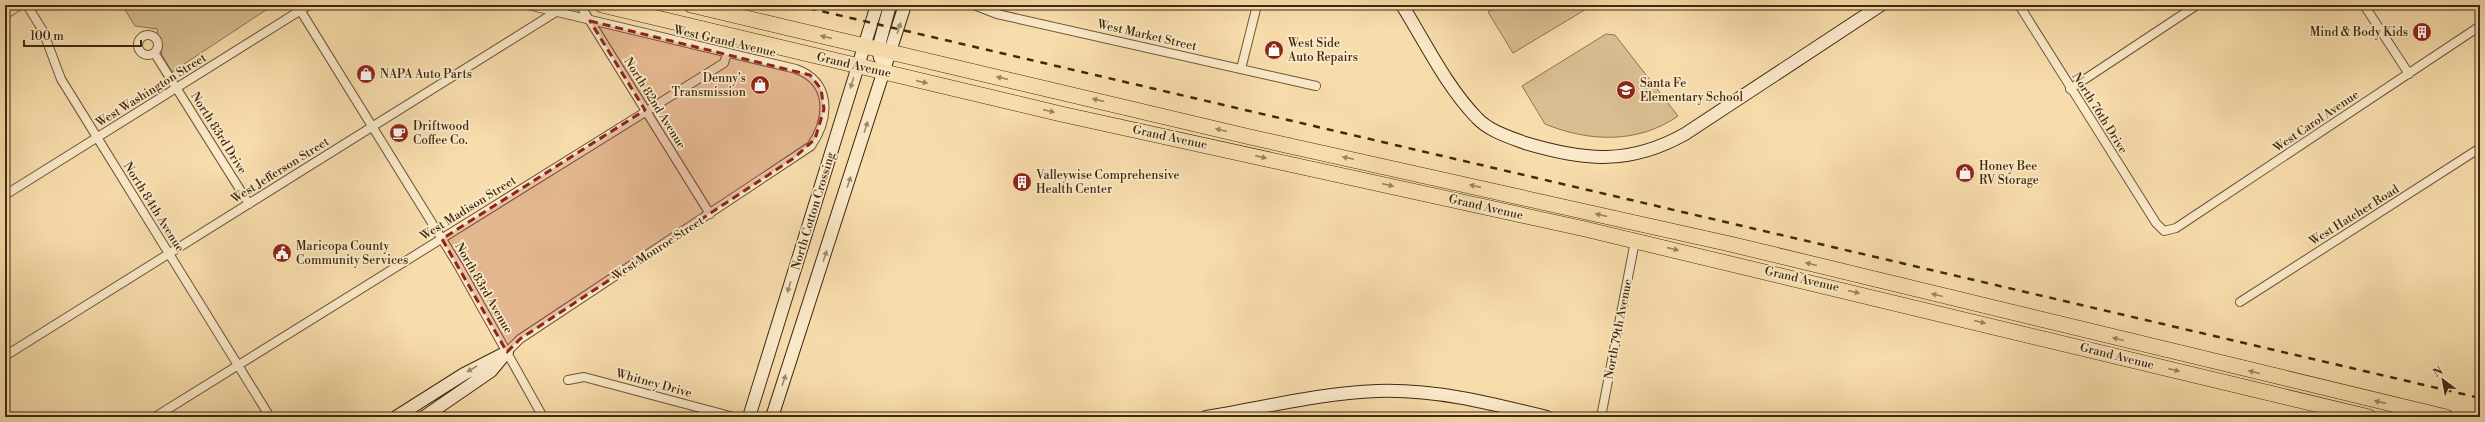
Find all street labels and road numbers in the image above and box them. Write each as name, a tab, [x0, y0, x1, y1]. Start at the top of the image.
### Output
street label: West Market Street	[1095, 17, 1199, 54]
street label: West Grand Avenue	[671, 22, 777, 61]
street label: West Washington Street	[92, 50, 210, 131]
street label: Grand Avenue	[815, 50, 893, 81]
street label: North 82nd Avenue	[620, 55, 689, 152]
street label: North 76th Drive	[2069, 70, 2130, 156]
street label: West Carol Avenue	[2270, 87, 2362, 156]
street label: North 83rd Drive	[187, 89, 250, 177]
street label: Grand Avenue	[1131, 122, 1209, 153]
street label: West Jefferson Street	[228, 134, 333, 207]
street label: North Cotton Crossing	[788, 150, 839, 272]
street label: North 84th Avenue	[120, 159, 187, 255]
street label: West Madison Street	[417, 173, 519, 244]
street label: West Hatcher Road	[2306, 182, 2402, 250]
street label: Grand Avenue	[1447, 192, 1525, 223]
street label: West Monroe Street	[609, 213, 707, 284]
street label: North 83rd Avenue	[451, 240, 516, 337]
street label: Grand Avenue	[1763, 264, 1841, 295]
street label: North 79th Avenue	[1601, 278, 1636, 380]
street label: Grand Avenue	[2078, 340, 2156, 373]
street label: Whitney Drive	[613, 366, 694, 401]

